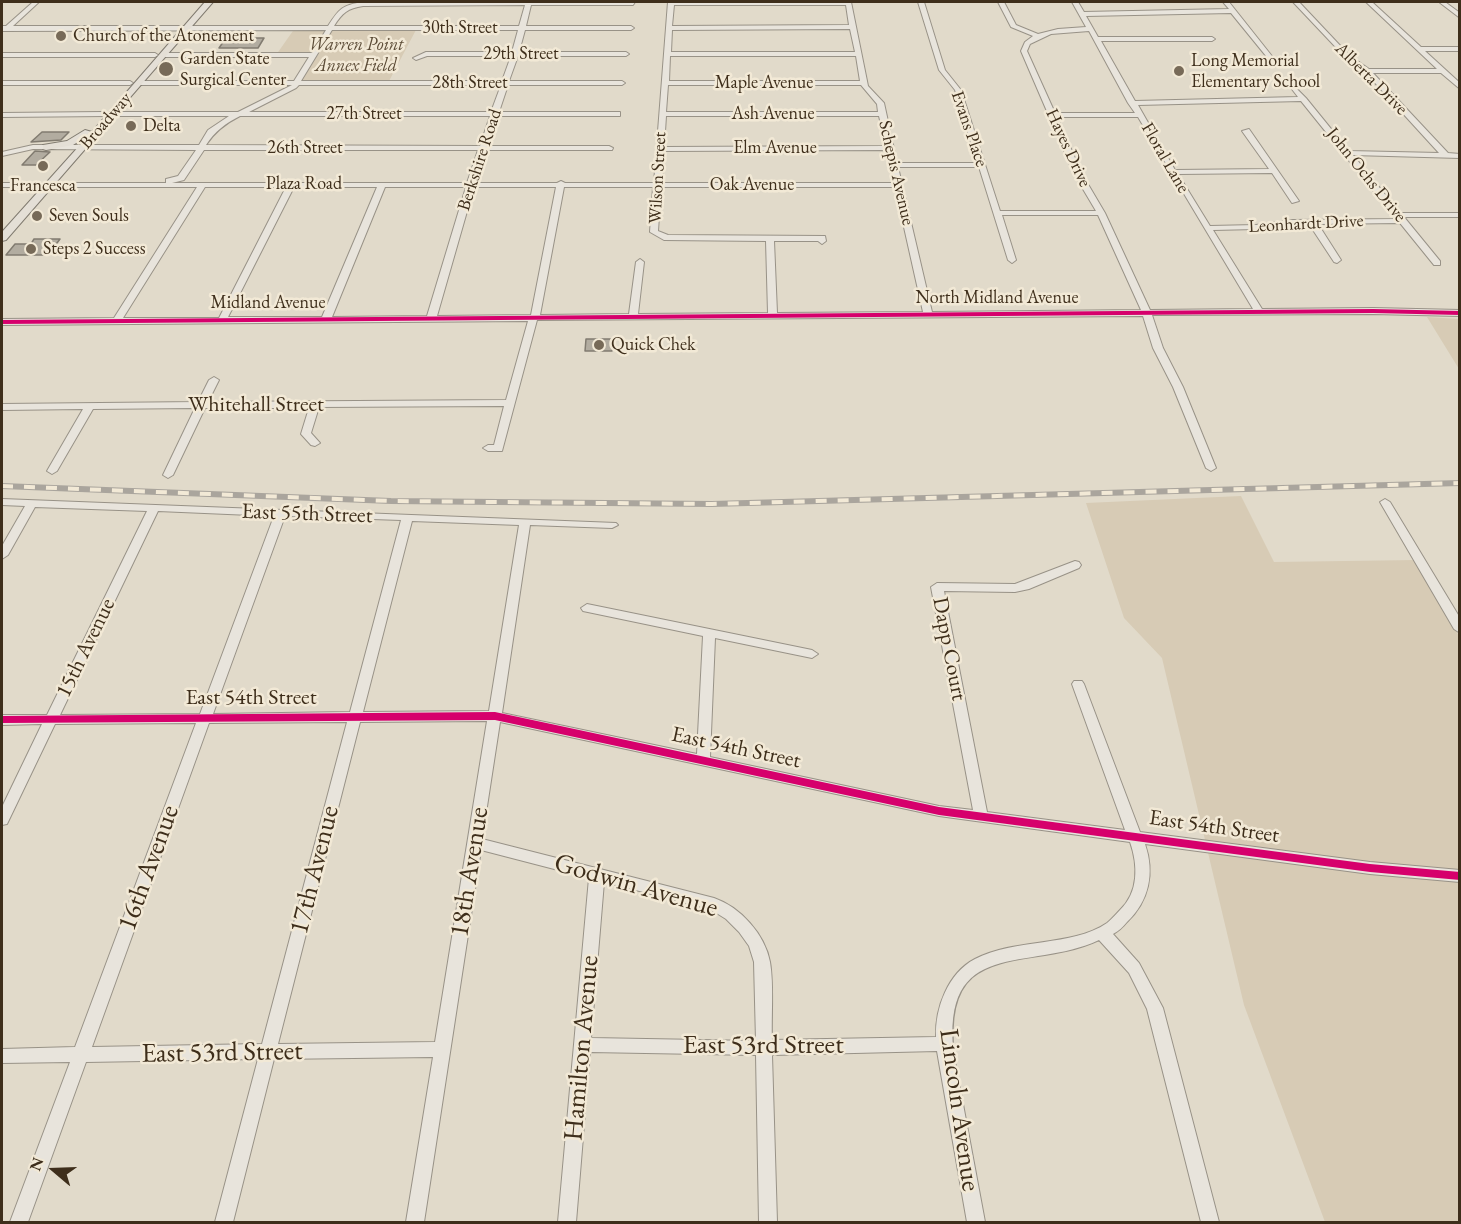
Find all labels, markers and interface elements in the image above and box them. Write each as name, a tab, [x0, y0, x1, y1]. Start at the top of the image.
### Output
street label: 30th Street	[422, 17, 498, 39]
place label: Church of the Atonement	[73, 25, 254, 47]
marker: Church of the Atonement	[54, 29, 68, 43]
park label: Warren Point Annex Field	[309, 34, 403, 76]
street label: Alberta Drive	[1330, 38, 1412, 120]
street label: 29th Street	[483, 43, 559, 65]
place label: Garden State Surgical Center	[180, 48, 286, 90]
place label: Long Memorial Elementary School	[1191, 50, 1320, 92]
marker: Garden State Surgical Center	[157, 60, 175, 78]
marker: Long Memorial Elementary School	[1172, 64, 1186, 78]
street label: 28th Street	[432, 72, 508, 94]
street label: Maple Avenue	[715, 72, 813, 94]
street label: Broadway	[75, 88, 137, 154]
street label: Evans Place	[946, 88, 992, 170]
street label: 27th Street	[326, 103, 402, 125]
street label: Ash Avenue	[732, 103, 814, 125]
street label: Hayes Drive	[1040, 105, 1096, 191]
street label: Berkshire Road	[453, 106, 507, 214]
place label: Delta	[143, 115, 181, 137]
marker: Delta	[124, 119, 138, 133]
street label: Schepis Avenue	[873, 119, 919, 227]
street label: Floral Lane	[1136, 119, 1194, 197]
street label: John Ochs Drive	[1321, 123, 1411, 227]
street label: Wilson Street	[645, 131, 671, 225]
street label: 26th Street	[267, 137, 343, 159]
street label: Elm Avenue	[733, 137, 817, 159]
marker: Francesca	[36, 159, 50, 173]
street label: Plaza Road	[266, 173, 342, 195]
street label: Oak Avenue	[710, 174, 794, 196]
place label: Francesca	[10, 175, 76, 197]
place label: Seven Souls	[49, 205, 129, 227]
marker: Seven Souls	[30, 209, 44, 223]
street label: Leonhardt Drive	[1248, 210, 1364, 238]
place label: Steps 2 Success	[43, 238, 145, 260]
marker: Steps 2 Success	[24, 242, 38, 256]
street label: North Midland Avenue	[916, 287, 1078, 309]
street label: Midland Avenue	[210, 292, 326, 314]
place label: Quick Chek	[611, 334, 696, 356]
marker: Quick Chek	[592, 338, 606, 352]
street label: Whitehall Street	[188, 392, 324, 418]
street label: East 55th Street	[241, 499, 373, 529]
street label: 15th Avenue	[51, 594, 121, 702]
street label: Dapp Court	[926, 595, 972, 703]
street label: East 54th Street	[185, 685, 317, 711]
street label: East 54th Street	[669, 721, 803, 775]
street label: 16th Avenue	[111, 801, 187, 935]
street label: 17th Avenue	[283, 802, 347, 938]
street label: 18th Avenue	[444, 805, 496, 939]
street label: East 54th Street	[1147, 805, 1281, 849]
street label: Godwin Avenue	[550, 847, 722, 925]
street label: Hamilton Avenue	[558, 954, 606, 1142]
street label: Lincoln Avenue	[932, 1027, 986, 1193]
street label: East 53rd Street	[682, 1030, 844, 1062]
street label: East 53rd Street	[141, 1035, 303, 1071]
north arrow	[24, 1140, 84, 1200]
text: N	[24, 1154, 49, 1174]

